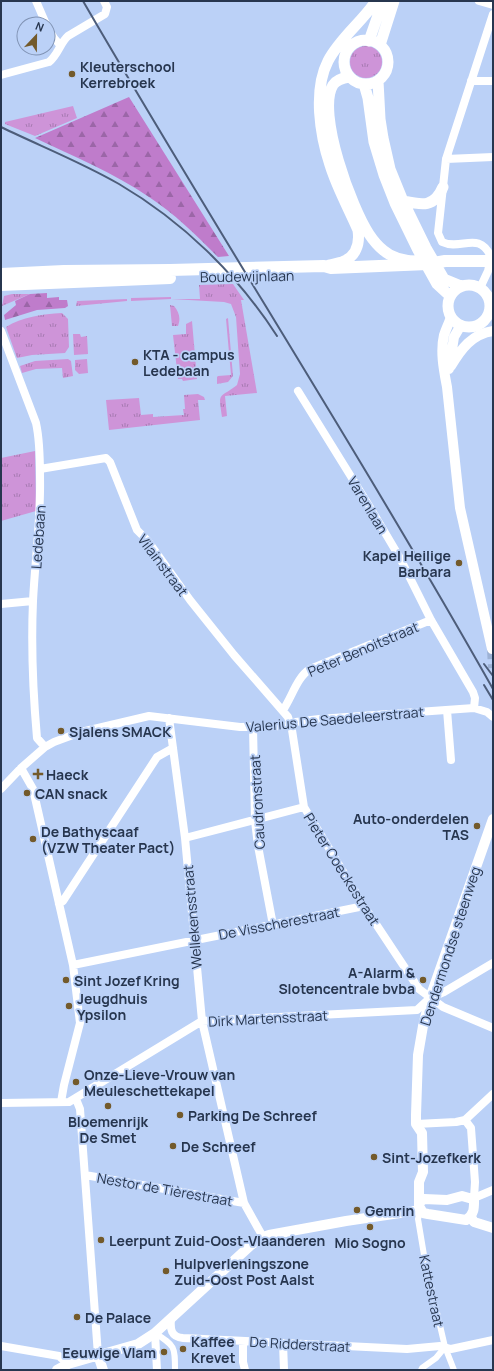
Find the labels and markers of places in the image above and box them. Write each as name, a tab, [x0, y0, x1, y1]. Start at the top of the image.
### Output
place label: Kleuterschool Kerrebroek	[80, 57, 175, 92]
marker: Kleuterschool Kerrebroek	[67, 69, 77, 79]
place label: KTA - campus Ledebaan	[143, 345, 235, 380]
marker: KTA - campus Ledebaan	[130, 357, 140, 367]
place label: Kapel Heilige Barbara	[363, 546, 451, 581]
marker: Kapel Heilige Barbara	[454, 558, 464, 568]
place label: Sjalens SMACK	[69, 722, 172, 741]
marker: Sjalens SMACK	[56, 726, 66, 736]
place label: Haeck	[46, 765, 89, 784]
marker: Haeck	[33, 769, 43, 779]
place label: CAN snack	[35, 784, 108, 803]
marker: CAN snack	[22, 788, 32, 798]
place label: Auto-onderdelen TAS	[353, 809, 469, 844]
marker: Auto-onderdelen TAS	[472, 821, 482, 831]
place label: De Bathyscaaf (VZW Theater Pact)	[41, 822, 175, 857]
marker: De Bathyscaaf (VZW Theater Pact)	[28, 834, 38, 844]
place label: A-Alarm & Slotencentrale bvba	[278, 963, 416, 998]
place label: Sint Jozef Kring	[74, 971, 180, 990]
marker: Sint Jozef Kring	[61, 975, 71, 985]
marker: A-Alarm & Slotencentrale bvba	[418, 975, 428, 985]
place label: Jeugdhuis Ypsilon	[77, 989, 148, 1024]
marker: Jeugdhuis Ypsilon	[64, 1001, 74, 1011]
place label: Onze-Lieve-Vrouw van Meuleschettekapel	[84, 1065, 235, 1100]
marker: Onze-Lieve-Vrouw van Meuleschettekapel	[71, 1077, 81, 1087]
marker: Bloemenrijk De Smet	[103, 1101, 113, 1111]
place label: Parking De Schreef	[188, 1106, 317, 1125]
marker: Parking De Schreef	[175, 1110, 185, 1120]
place label: Bloemenrijk De Smet	[68, 1112, 149, 1147]
place label: De Schreef	[181, 1137, 256, 1156]
marker: De Schreef	[168, 1141, 178, 1151]
place label: Sint-Jozefkerk	[382, 1148, 481, 1167]
marker: Sint-Jozefkerk	[369, 1152, 379, 1162]
place label: Gemrin	[365, 1201, 414, 1220]
marker: Gemrin	[352, 1205, 362, 1215]
marker: Mio Sogno	[365, 1222, 375, 1232]
place label: Leerpunt Zuid-Oost-Vlaanderen	[109, 1231, 325, 1250]
place label: Mio Sogno	[334, 1233, 406, 1252]
marker: Leerpunt Zuid-Oost-Vlaanderen	[96, 1235, 106, 1245]
place label: Hulpverleningszone Zuid-Oost Post Aalst	[174, 1254, 315, 1289]
marker: Hulpverleningszone Zuid-Oost Post Aalst	[161, 1266, 171, 1276]
place label: De Palace	[85, 1308, 151, 1327]
marker: De Palace	[72, 1312, 82, 1322]
place label: Kaffee Krevet	[191, 1332, 236, 1367]
place label: Eeuwige Vlam	[62, 1343, 156, 1362]
marker: Kaffee Krevet	[178, 1344, 188, 1354]
marker: Eeuwige Vlam	[159, 1347, 169, 1357]

